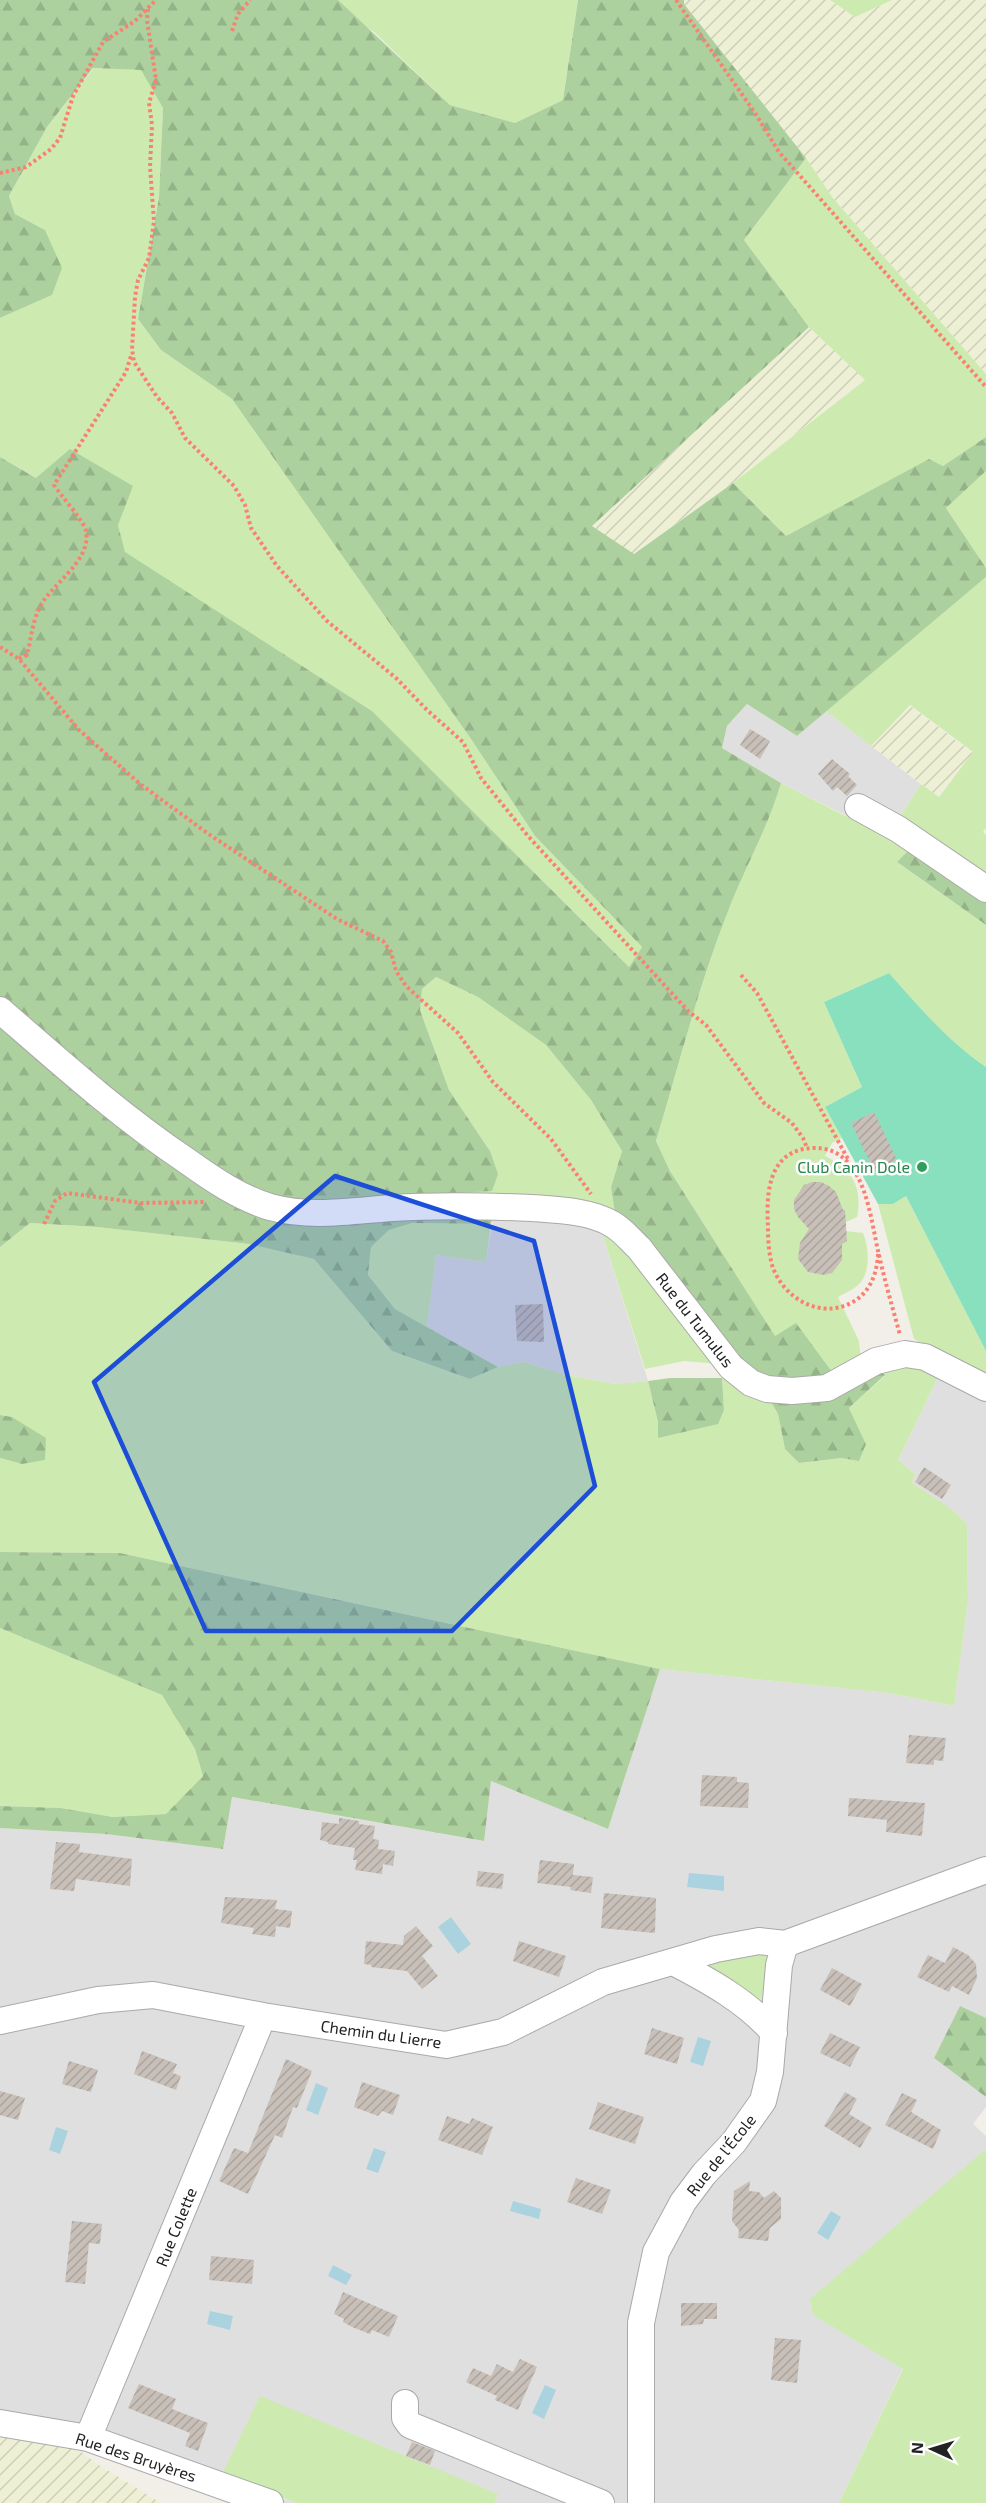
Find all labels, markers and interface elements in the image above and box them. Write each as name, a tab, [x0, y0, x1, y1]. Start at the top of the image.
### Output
place label: Club Canin Dole	[797, 1157, 910, 1176]
marker: Club Canin Dole	[915, 1160, 929, 1174]
street label: Rue du Tumulus	[653, 1269, 738, 1371]
street label: Chemin du Lierre	[319, 2016, 443, 2051]
street label: Rue de l'École	[682, 2110, 759, 2199]
street label: Rue Colette	[151, 2185, 200, 2269]
north arrow	[902, 2419, 962, 2479]
street label: Rue des Bruyères	[73, 2428, 199, 2485]
text: N	[907, 2441, 926, 2454]

